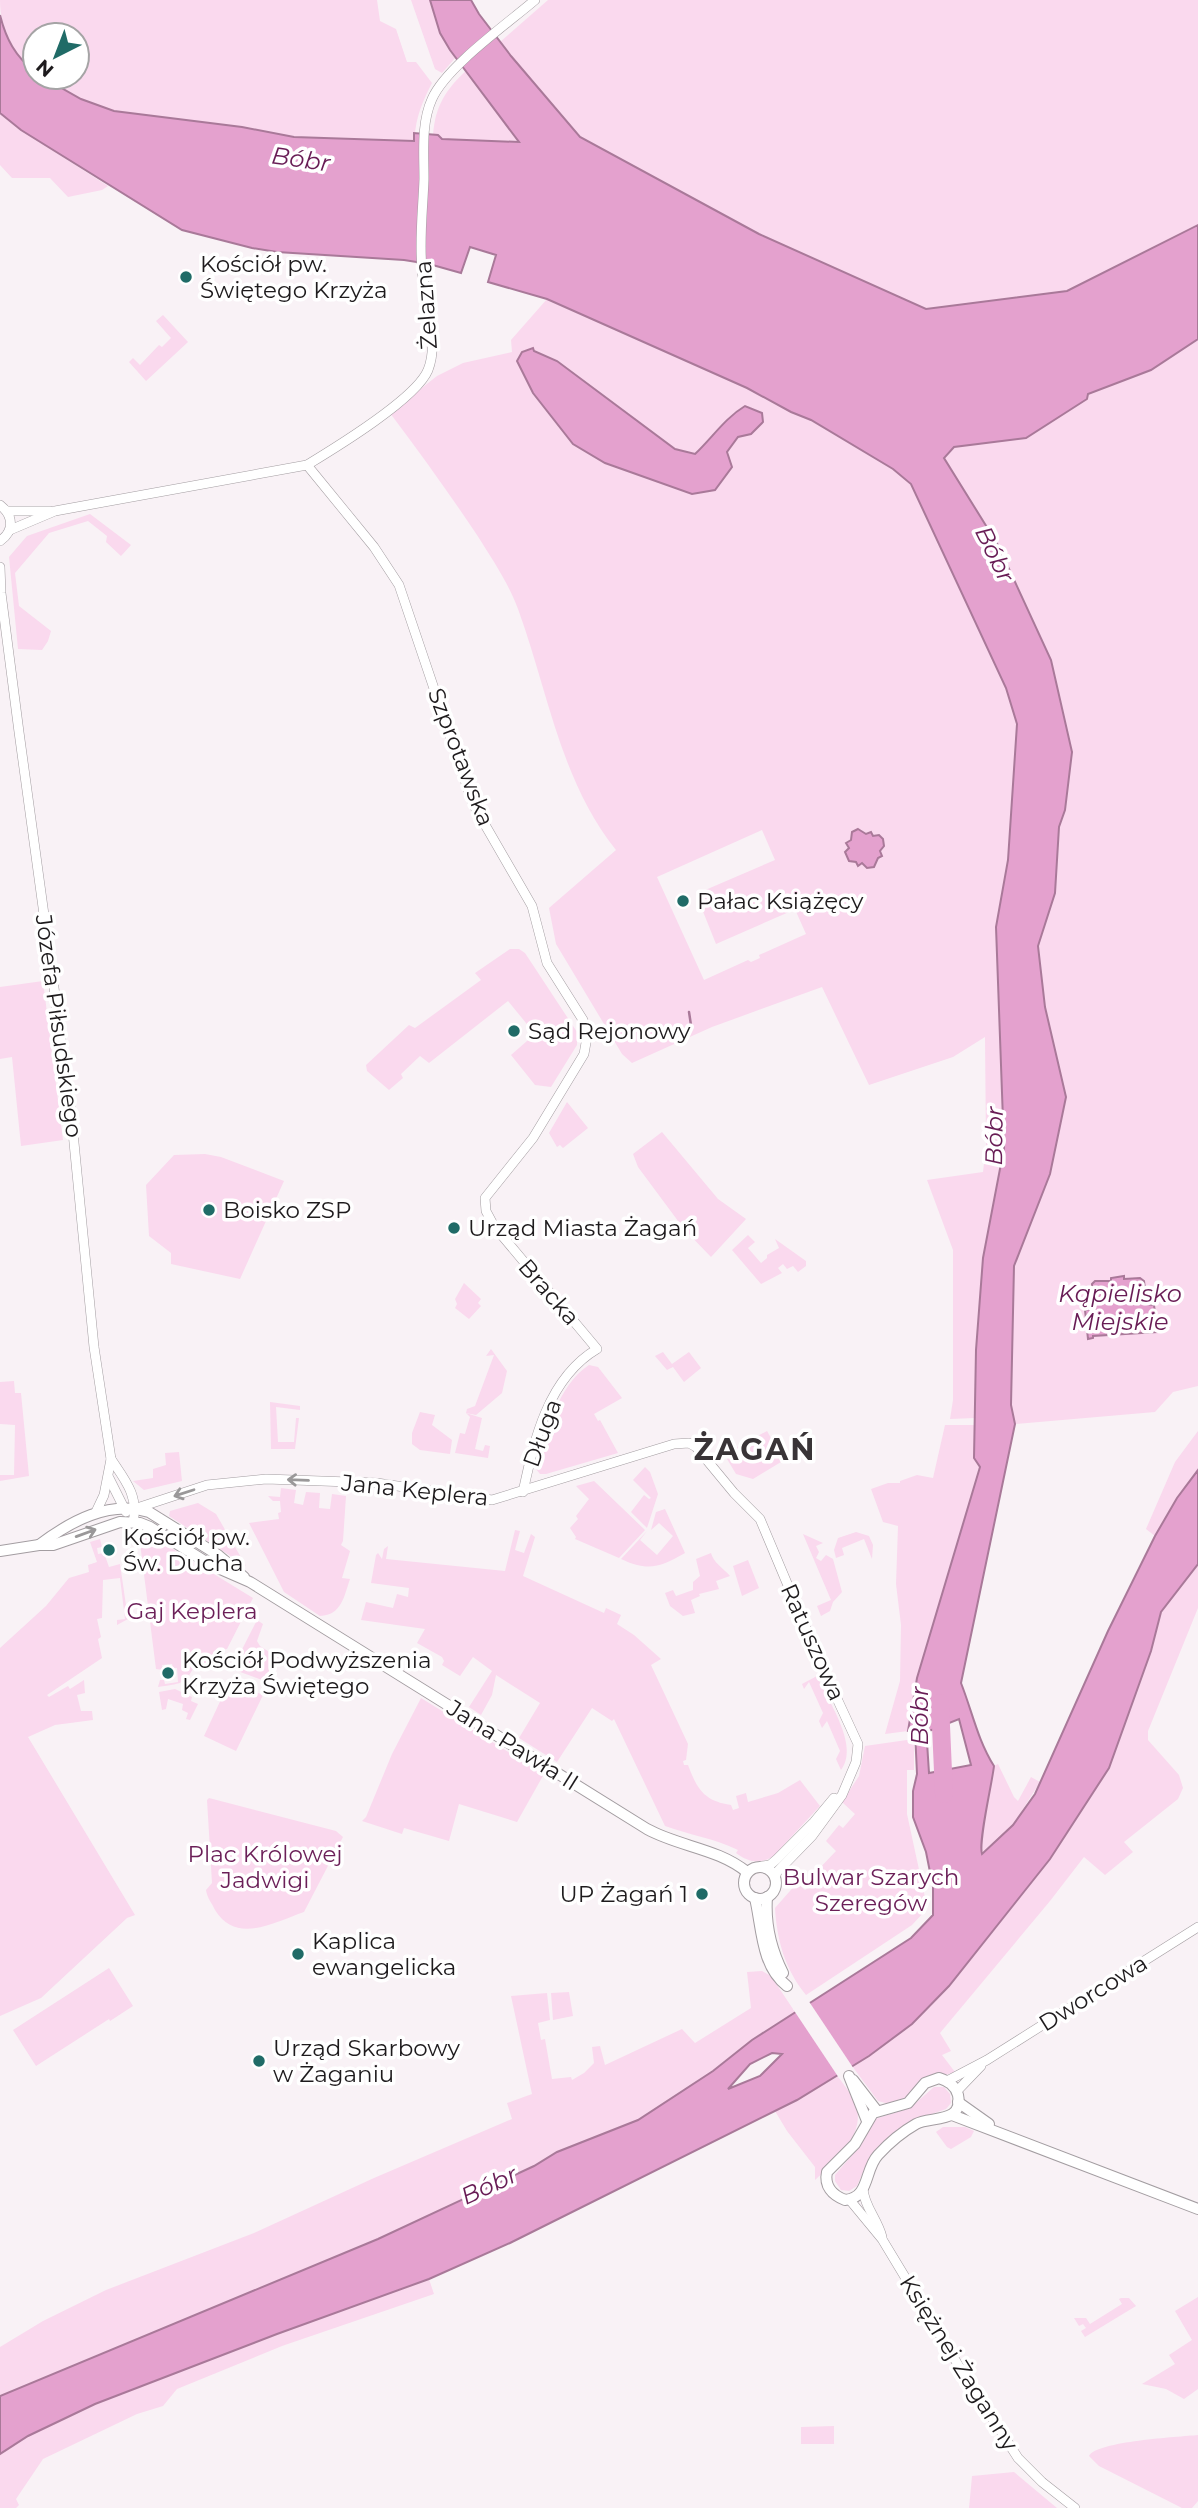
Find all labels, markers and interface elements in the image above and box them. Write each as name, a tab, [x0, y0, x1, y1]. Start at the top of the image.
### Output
north arrow	[21, 21, 91, 91]
text: N	[32, 55, 58, 82]
water label: Bóbr	[270, 141, 334, 178]
place label: Kościół pw. Świętego Krzyża	[200, 250, 387, 304]
street label: Żelazna	[409, 260, 443, 350]
marker: Kościół pw. Świętego Krzyża	[178, 269, 194, 285]
water label: Bóbr	[969, 521, 1022, 588]
street label: Szprotawska	[422, 684, 500, 830]
place label: Pałac Książęcy	[697, 887, 864, 915]
marker: Pałac Książęcy	[675, 893, 691, 909]
street label: Józefa Piłsudskiego	[29, 912, 89, 1139]
place label: Sąd Rejonowy	[528, 1017, 691, 1045]
marker: Sąd Rejonowy	[506, 1023, 522, 1039]
water label: Bóbr	[979, 1105, 1009, 1166]
place label: Boisko ZSP	[223, 1196, 352, 1224]
marker: Boisko ZSP	[201, 1202, 217, 1218]
place label: Urząd Miasta Żagań	[468, 1214, 697, 1242]
marker: Urząd Miasta Żagań	[446, 1220, 462, 1236]
street label: Bracka	[512, 1253, 586, 1331]
water label: Kąpielisko Miejskie	[1058, 1279, 1182, 1336]
street label: Długa	[517, 1395, 567, 1471]
district label: ŻAGAŃ	[693, 1431, 817, 1468]
street label: Jana Keplera	[339, 1468, 490, 1512]
one-way arrow	[287, 1474, 310, 1487]
one-way arrow	[173, 1487, 195, 1500]
place label: Kościół pw. Św. Ducha	[123, 1523, 250, 1577]
one-way arrow	[74, 1525, 96, 1538]
marker: Kościół pw. Św. Ducha	[101, 1542, 117, 1558]
street label: Ratuszowa	[775, 1579, 851, 1705]
park label: Gaj Keplera	[127, 1597, 257, 1625]
place label: Kościół Podwyższenia Krzyża Świętego	[182, 1646, 432, 1700]
marker: Kościół Podwyższenia Krzyża Świętego	[160, 1665, 176, 1681]
water label: Bóbr	[905, 1685, 934, 1746]
street label: Jana Pawła II	[441, 1693, 584, 1797]
park label: Plac Królowej Jadwigi	[188, 1840, 342, 1894]
park label: Bulwar Szarych Szeregów	[783, 1863, 959, 1917]
place label: UP Żagań 1	[559, 1880, 688, 1908]
marker: UP Żagań 1	[694, 1886, 710, 1902]
place label: Kaplica ewangelicka	[312, 1927, 456, 1981]
marker: Kaplica ewangelicka	[290, 1946, 306, 1962]
street label: Dworcowa	[1034, 1949, 1152, 2037]
place label: Urząd Skarbowy w Żaganiu	[273, 2034, 460, 2088]
marker: Urząd Skarbowy w Żaganiu	[251, 2053, 267, 2069]
water label: Bóbr	[456, 2159, 523, 2211]
street label: Księżnej Żaganny	[894, 2270, 1025, 2456]

